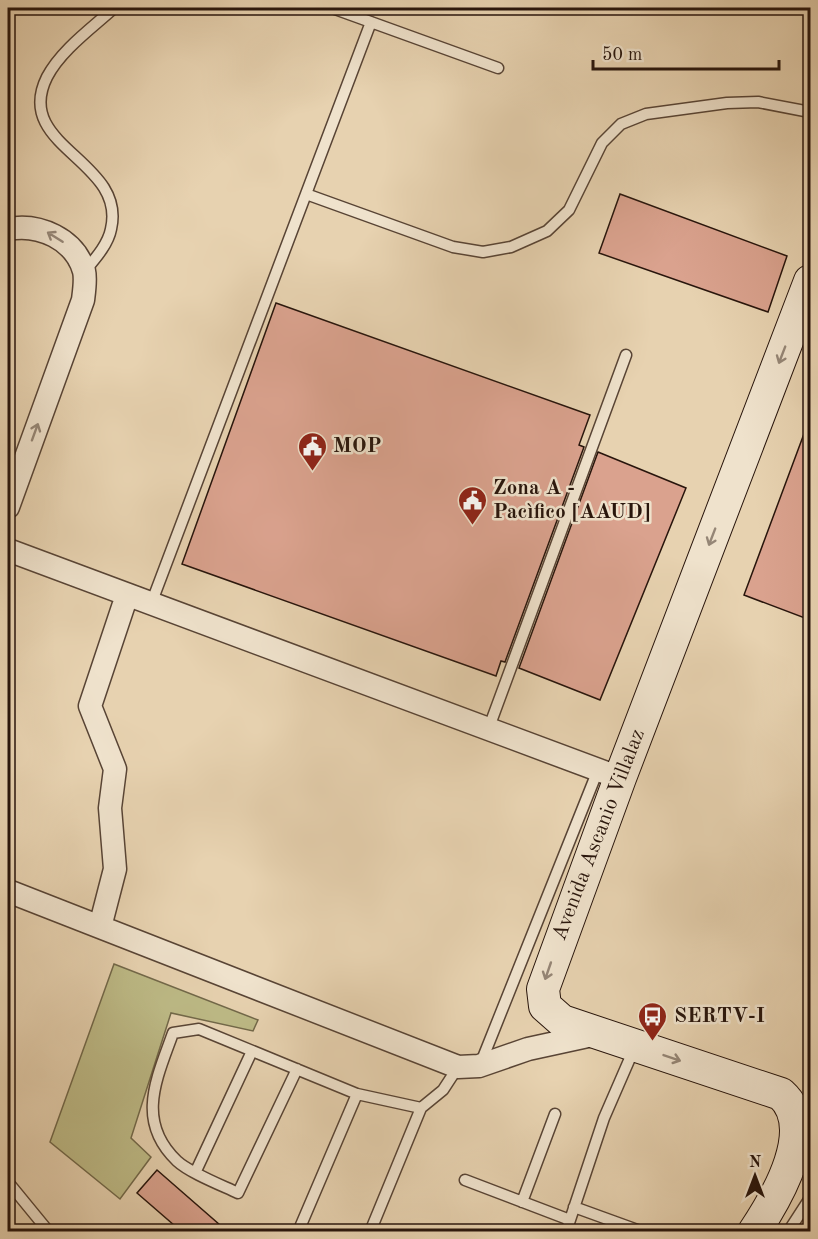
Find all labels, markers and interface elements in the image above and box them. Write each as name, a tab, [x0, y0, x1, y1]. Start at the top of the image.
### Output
scale bar	[593, 33, 779, 71]
text: 50 m	[602, 46, 642, 64]
one-way arrow	[47, 231, 64, 243]
one-way arrow	[776, 345, 787, 364]
one-way arrow	[30, 424, 41, 442]
public building icon: MOP	[296, 430, 328, 472]
place label: MOP	[333, 436, 381, 457]
place label: Zona A - Pacìfico [AAUD]	[493, 478, 651, 523]
public building icon: Zona A - Pacìfico [AAUD]	[456, 484, 488, 526]
one-way arrow	[706, 527, 717, 546]
street label: Avenida Ascanio Villalaz	[549, 726, 649, 944]
one-way arrow	[542, 961, 553, 980]
bus stop icon: SERTV-I	[637, 1000, 669, 1042]
place label: SERTV-I	[674, 1006, 765, 1027]
one-way arrow	[663, 1053, 681, 1064]
north arrow	[725, 1146, 785, 1206]
text: N	[749, 1155, 762, 1171]

